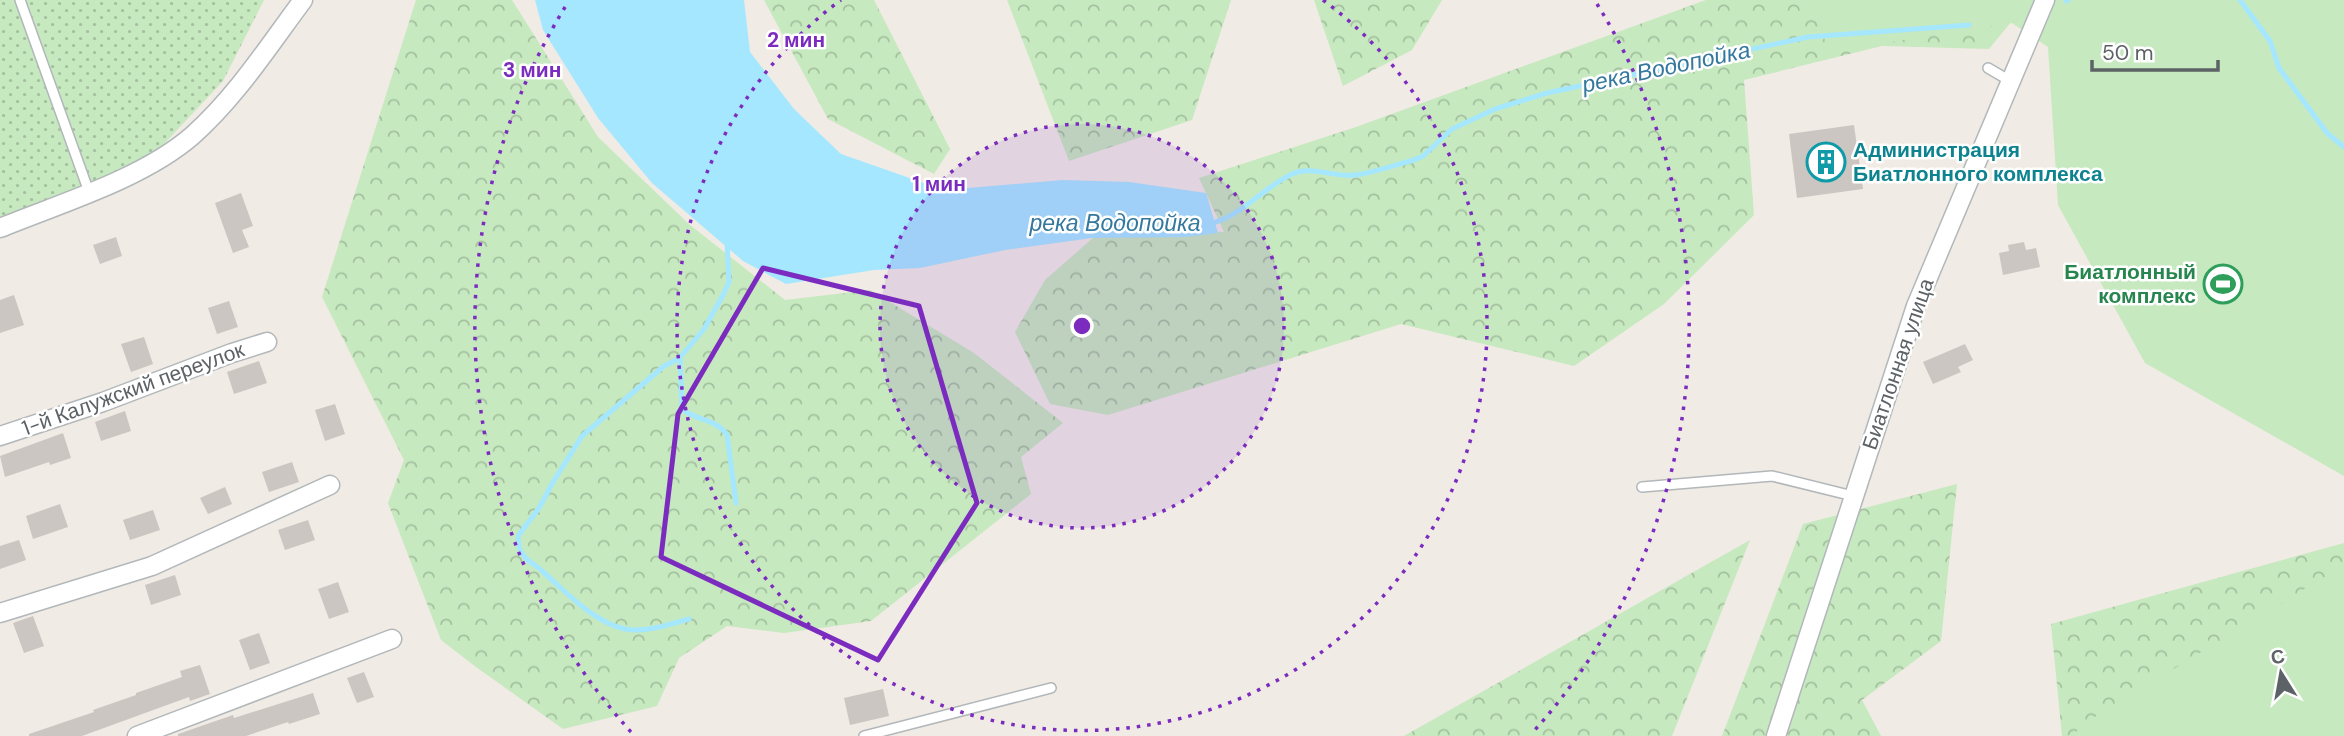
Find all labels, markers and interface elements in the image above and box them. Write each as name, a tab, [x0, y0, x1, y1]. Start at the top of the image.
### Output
text: 2 мин	[767, 26, 825, 54]
scale bar	[2092, 28, 2218, 72]
water label: река Водопойка	[1578, 35, 1753, 100]
text: 50 m	[2102, 39, 2153, 67]
text: 3 мин	[503, 56, 561, 84]
place label: Администрация Биатлонного комплекса	[1853, 136, 2103, 188]
building icon: Администрация Биатлонного комплекса	[1805, 141, 1847, 183]
text: 1 мин	[912, 170, 966, 198]
water label: река Водопойка	[1028, 208, 1201, 238]
place label: Биатлонный комплекс	[2064, 258, 2196, 310]
sports icon: Биатлонный комплекс	[2202, 263, 2244, 305]
street label: Биатлонная улица	[1856, 274, 1941, 453]
centre of rings	[1070, 314, 1094, 338]
street label: 1-й Калужский переулок	[18, 335, 249, 442]
north arrow	[2246, 638, 2316, 708]
text: С	[2269, 643, 2287, 670]

